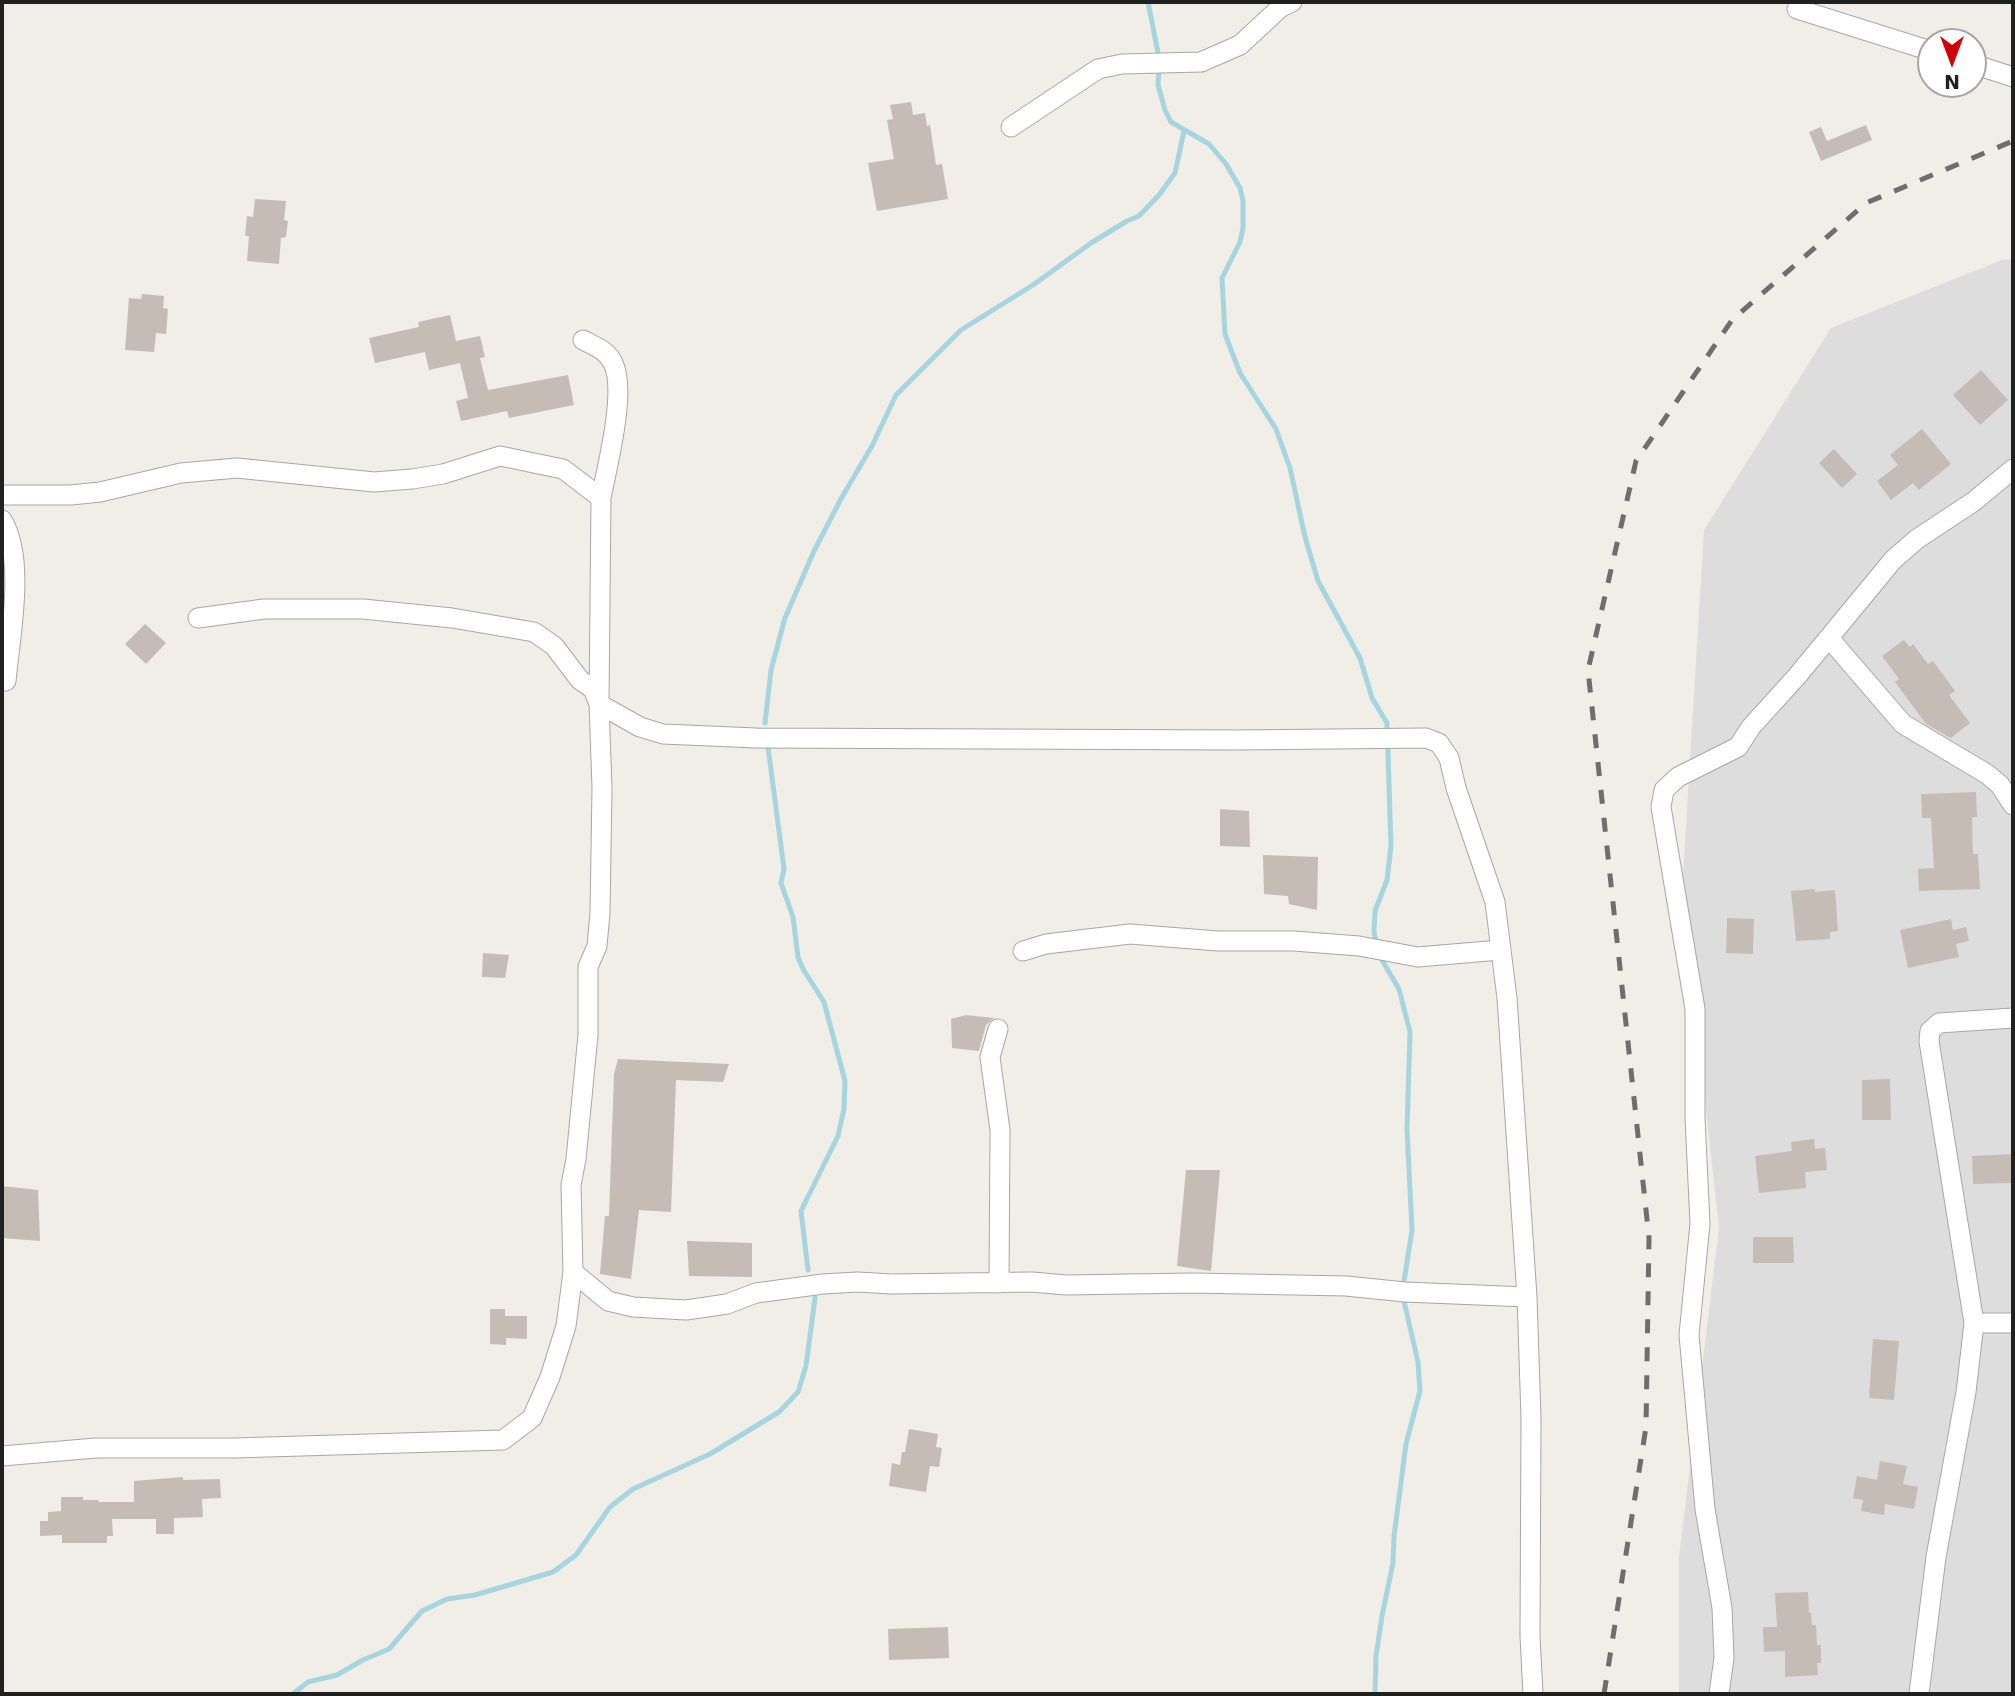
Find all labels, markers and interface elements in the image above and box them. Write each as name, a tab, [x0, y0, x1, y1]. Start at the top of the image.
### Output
north arrow	[1917, 28, 1987, 98]
text: N	[1944, 71, 1960, 93]

